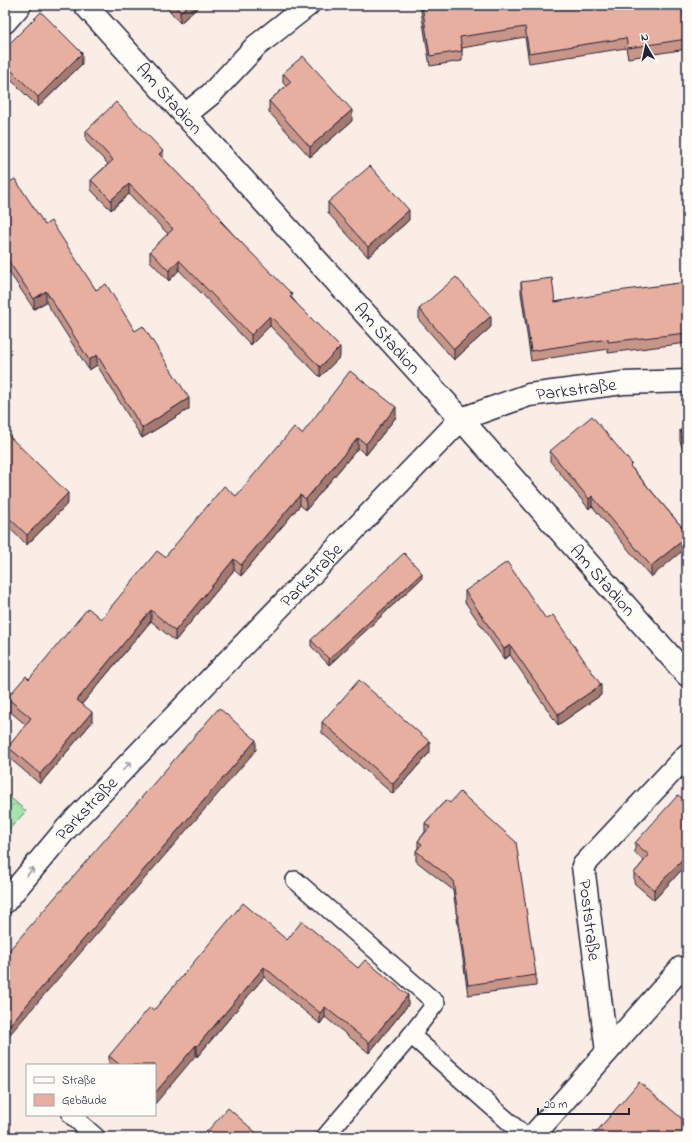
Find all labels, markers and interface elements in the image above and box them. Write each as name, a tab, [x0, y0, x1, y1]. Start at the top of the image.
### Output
north arrow	[626, 26, 666, 66]
text: N	[640, 29, 650, 46]
street label: Am Stadion	[129, 58, 208, 141]
street label: Am Stadion	[347, 298, 426, 381]
street label: Parkstraße	[535, 373, 619, 409]
street label: Parkstraße	[275, 538, 350, 614]
street label: Am Stadion	[563, 540, 641, 623]
one-way arrow	[122, 761, 132, 771]
street label: Parkstraße	[50, 771, 125, 847]
one-way arrow	[26, 867, 35, 878]
street label: Poststraße	[570, 878, 606, 963]
legend	[26, 1064, 156, 1116]
text: Straße	[62, 1072, 96, 1090]
scale bar	[538, 1090, 629, 1116]
text: Gebäude	[62, 1092, 107, 1110]
text: 20 m	[544, 1096, 567, 1114]

